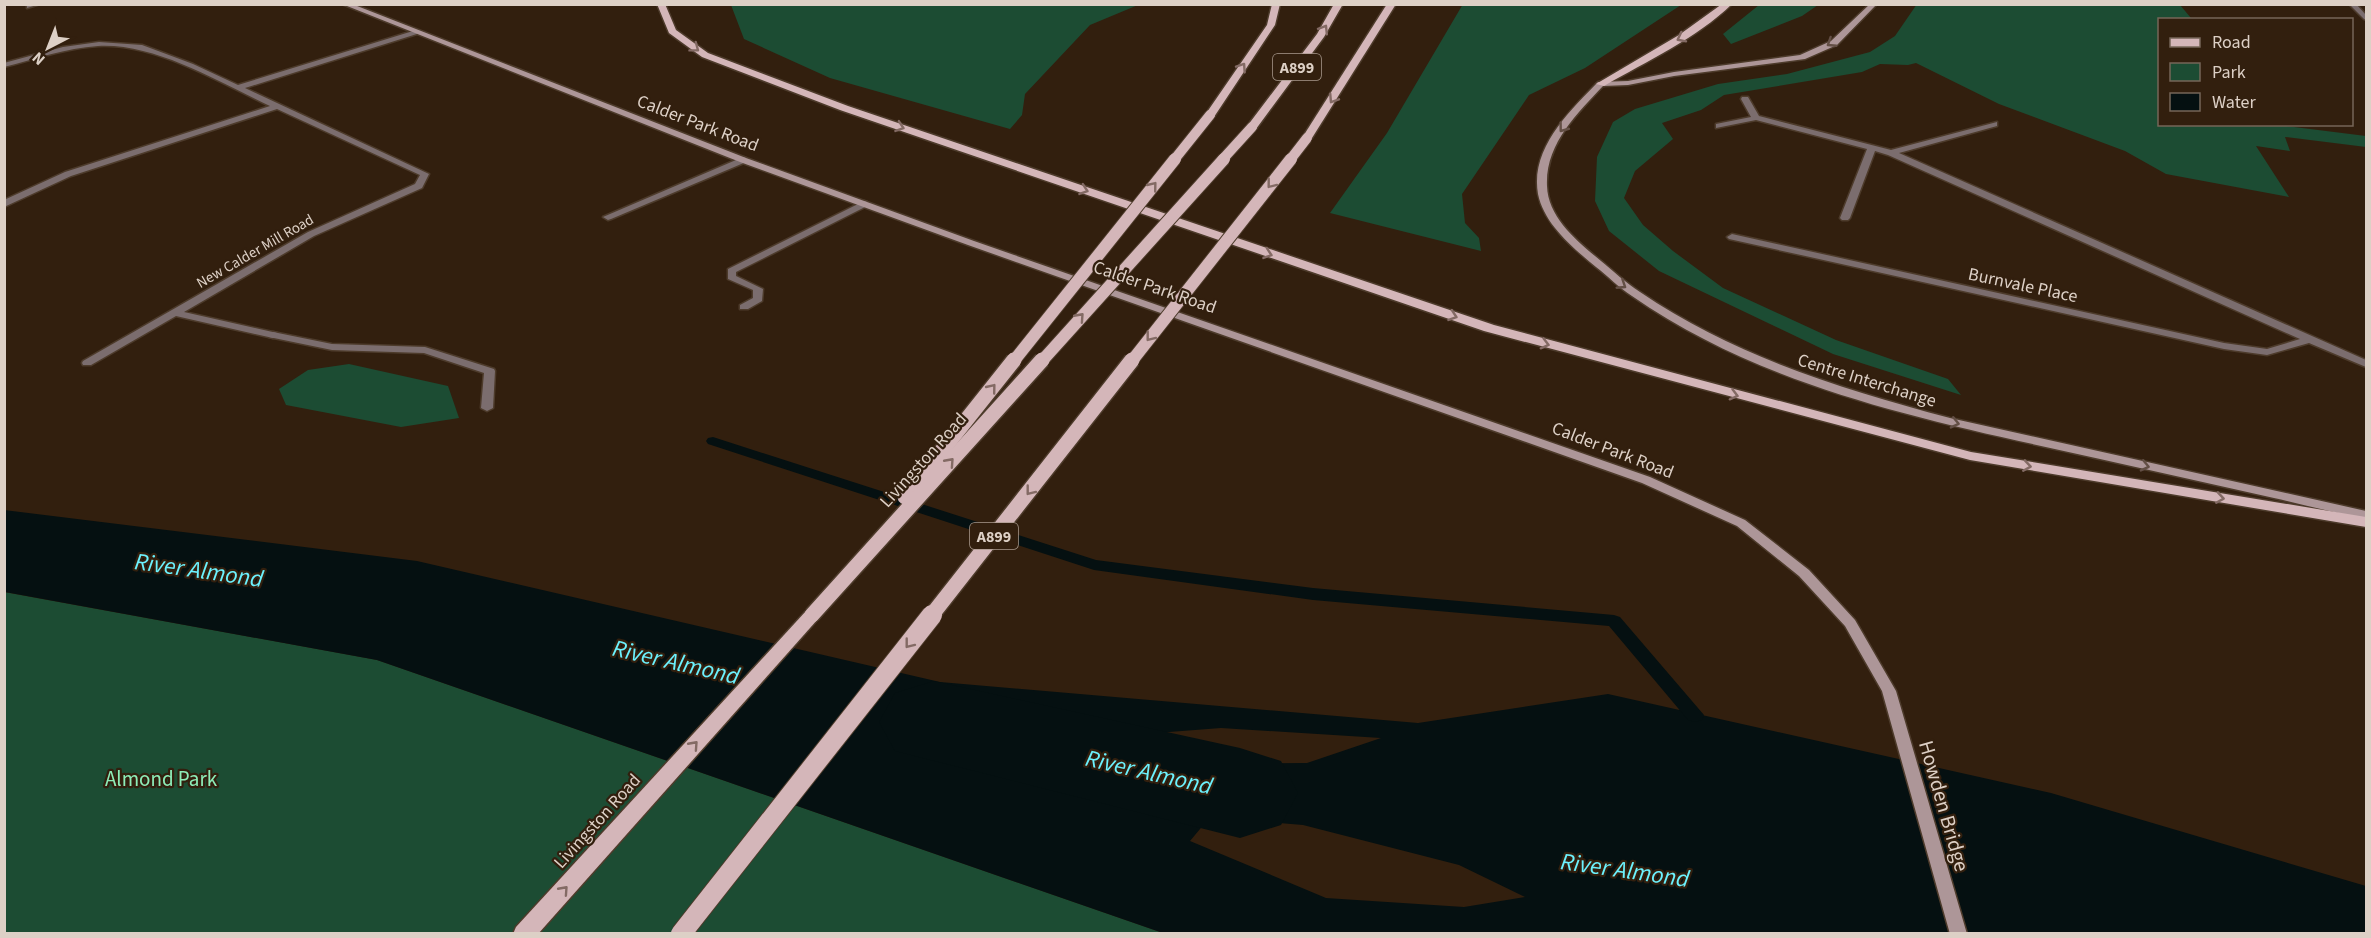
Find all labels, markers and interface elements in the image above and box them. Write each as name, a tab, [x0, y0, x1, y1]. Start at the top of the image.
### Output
north arrow	[18, 18, 78, 78]
legend	[2158, 18, 2353, 126]
one-way arrow	[1316, 25, 1328, 35]
text: Road	[2212, 30, 2251, 55]
one-way arrow	[1677, 31, 1687, 42]
one-way arrow	[1826, 36, 1837, 47]
one-way arrow	[689, 41, 700, 52]
text: N	[27, 47, 50, 70]
road number: A899	[1273, 54, 1321, 80]
text: Park	[2212, 60, 2246, 85]
one-way arrow	[1235, 62, 1246, 73]
street label: Calder Park Road	[633, 89, 762, 158]
text: Water	[2212, 90, 2256, 115]
one-way arrow	[1328, 93, 1340, 103]
one-way arrow	[894, 119, 905, 132]
one-way arrow	[1559, 121, 1570, 132]
one-way arrow	[1268, 177, 1279, 188]
one-way arrow	[1146, 182, 1157, 193]
one-way arrow	[1078, 183, 1089, 196]
street label: New Calder Mill Road	[193, 209, 318, 294]
one-way arrow	[1262, 246, 1273, 259]
street label: Calder Park Road	[1090, 255, 1220, 320]
street label: Burnvale Place	[1966, 262, 2080, 309]
one-way arrow	[1616, 277, 1626, 289]
one-way arrow	[1447, 309, 1458, 322]
one-way arrow	[1073, 314, 1084, 324]
one-way arrow	[1147, 331, 1158, 342]
one-way arrow	[1540, 337, 1550, 349]
street label: Centre Interchange	[1794, 347, 1939, 413]
one-way arrow	[985, 384, 996, 395]
one-way arrow	[1728, 388, 1738, 401]
street label: Livingston Road	[874, 407, 973, 513]
street label: Calder Park Road	[1548, 416, 1677, 485]
one-way arrow	[1950, 416, 1960, 429]
one-way arrow	[943, 458, 954, 469]
one-way arrow	[2140, 458, 2150, 471]
one-way arrow	[2022, 459, 2032, 472]
one-way arrow	[1026, 484, 1037, 495]
one-way arrow	[2215, 491, 2224, 503]
road number: A899	[970, 523, 1018, 549]
water label: River Almond	[132, 544, 267, 597]
water label: River Almond	[609, 631, 744, 694]
one-way arrow	[906, 637, 917, 648]
street label: Howden Bridge	[1911, 737, 1977, 875]
one-way arrow	[687, 741, 698, 752]
water label: River Almond	[1082, 741, 1217, 804]
park label: Almond Park	[105, 764, 218, 794]
street label: Livingston Road	[548, 768, 647, 874]
water label: River Almond	[1558, 844, 1693, 897]
one-way arrow	[557, 886, 568, 897]

